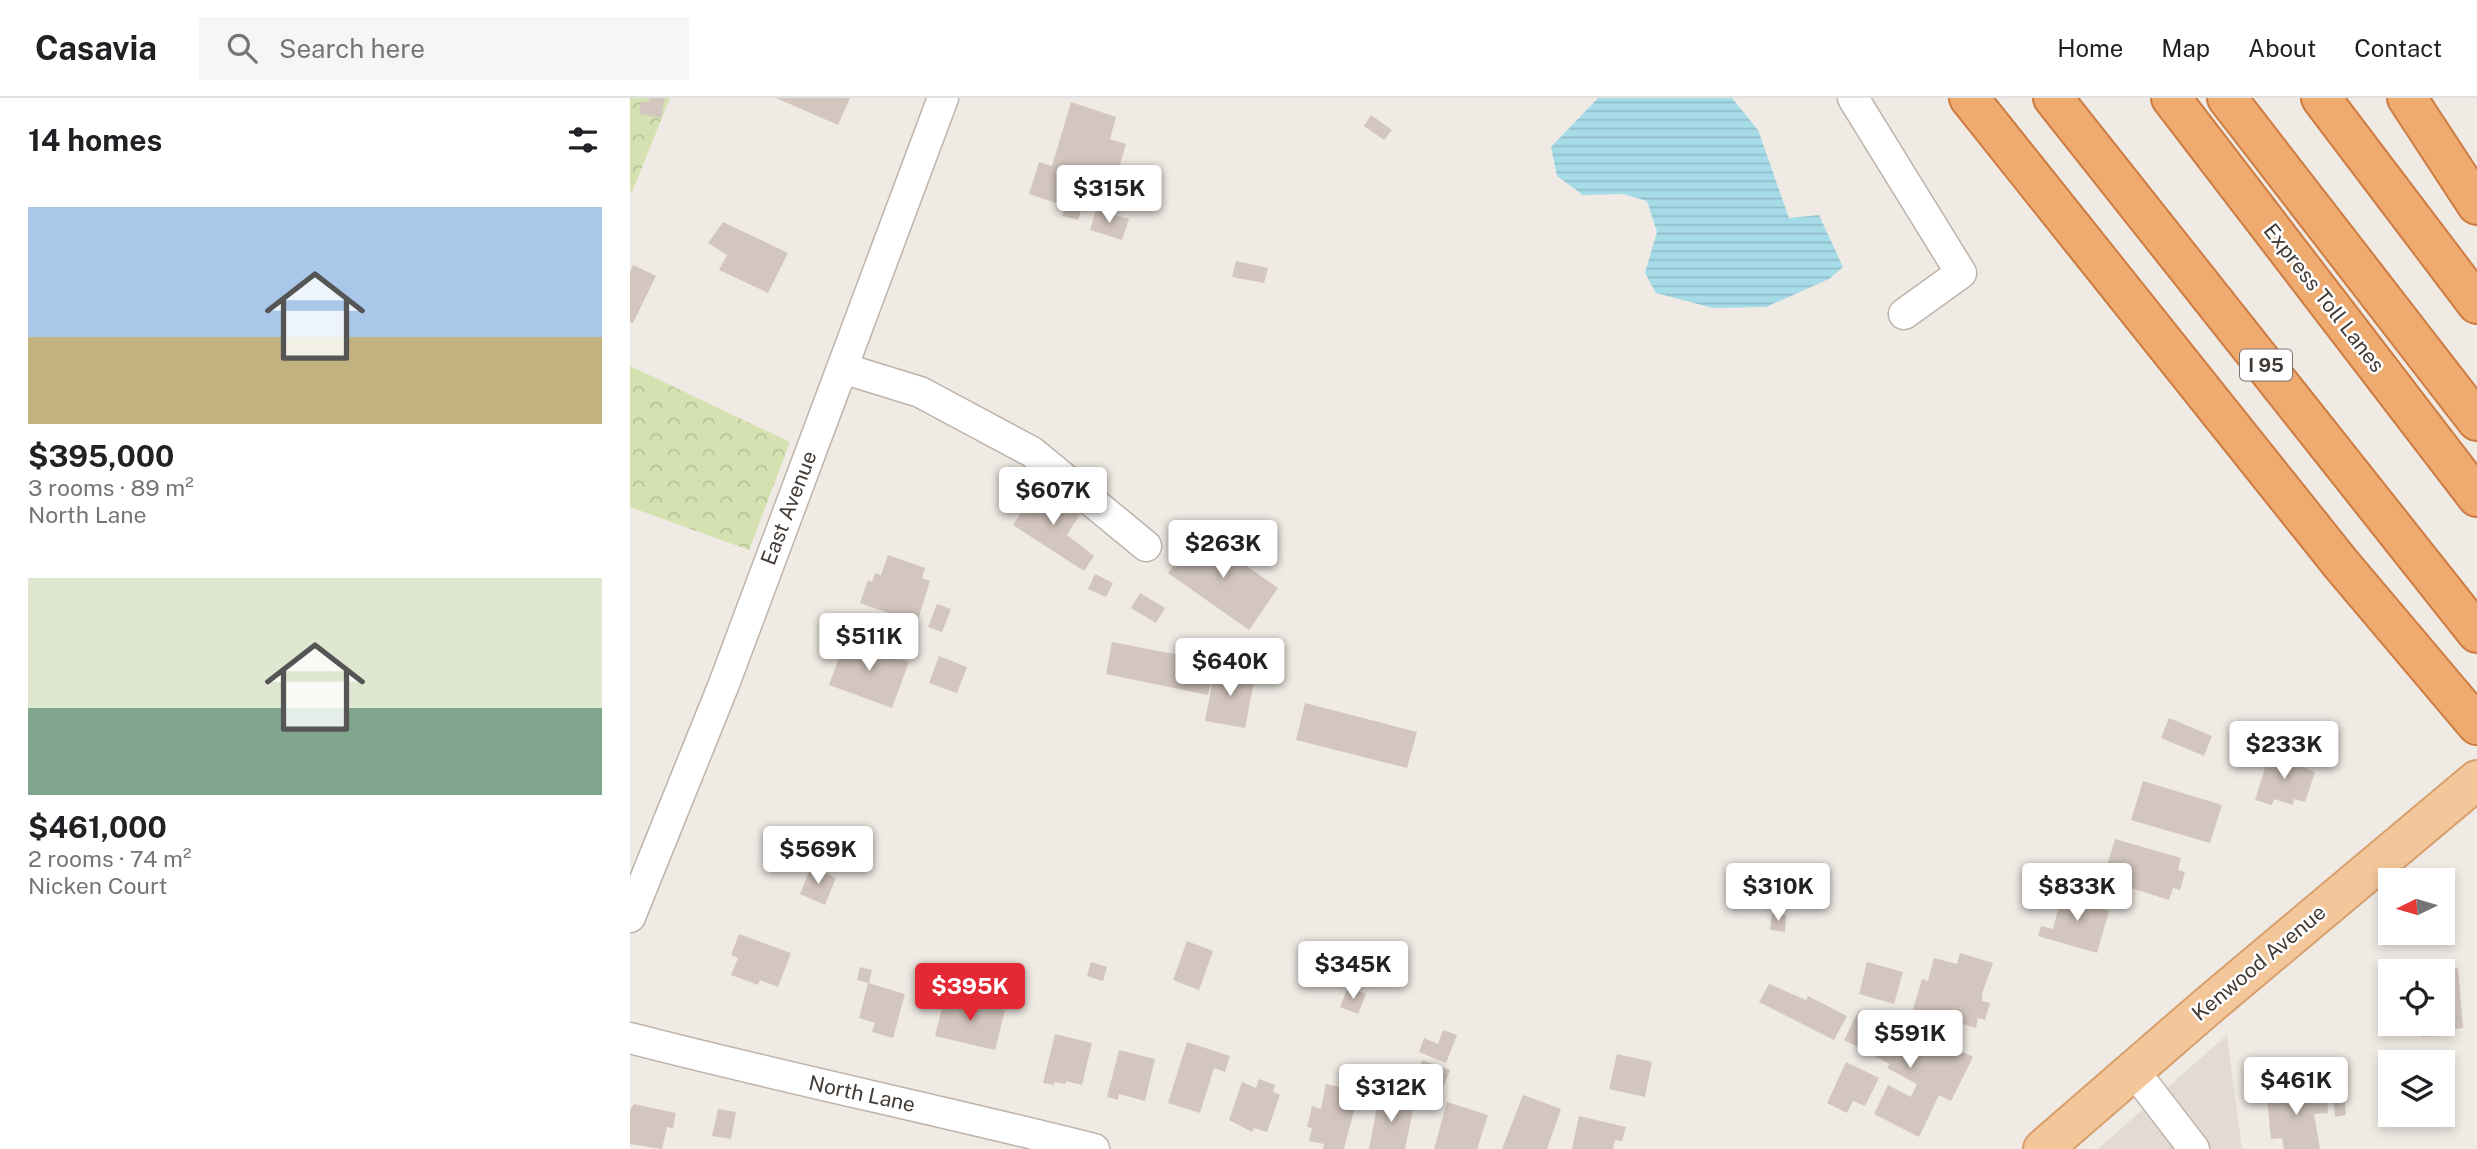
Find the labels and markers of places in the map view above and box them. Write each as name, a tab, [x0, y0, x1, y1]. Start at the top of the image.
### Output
pin: $315K	[1060, 166, 1158, 225]
pin: $607K	[1004, 468, 1102, 527]
pin: $263K	[1174, 520, 1272, 580]
pin: $511K	[820, 614, 918, 673]
pin: $640K	[1181, 638, 1279, 698]
pin: $233K	[2235, 722, 2333, 781]
pin: $569K	[769, 826, 867, 886]
pin: $310K	[1729, 864, 1827, 923]
pin: $833K	[2028, 864, 2126, 923]
pin: $345K	[1304, 942, 1402, 1001]
pin: $395K	[921, 964, 1019, 1023]
pin: $591K	[1861, 1010, 1959, 1070]
pin: $461K	[2247, 1058, 2345, 1117]
pin: $312K	[1342, 1065, 1440, 1124]

